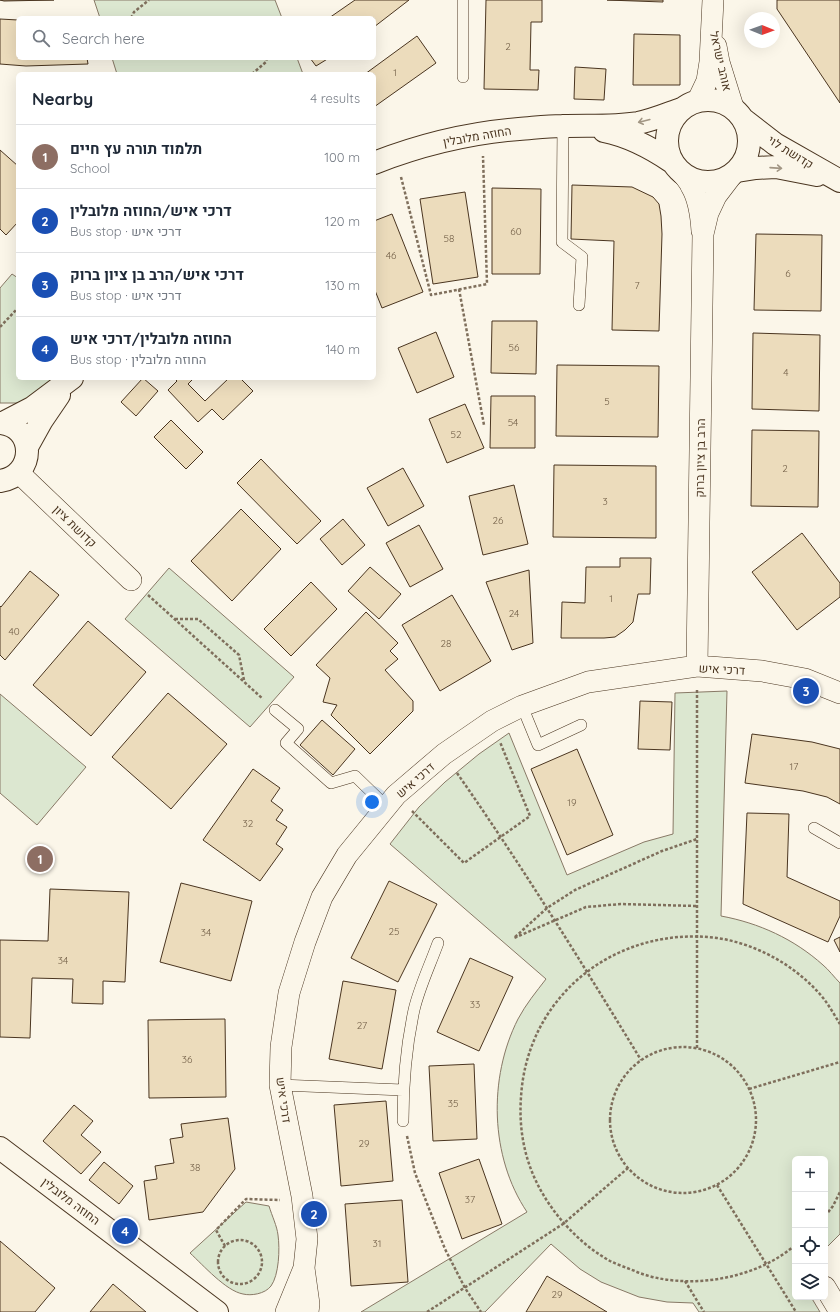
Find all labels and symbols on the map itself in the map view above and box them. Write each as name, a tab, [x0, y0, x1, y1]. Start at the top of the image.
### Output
north arrow	[744, 12, 780, 48]
street label: אוהב ישראל	[707, 30, 735, 93]
house number: 2	[505, 40, 511, 53]
house number: 1	[393, 66, 397, 79]
one-way arrow	[638, 118, 651, 125]
street label: החוזה מלובלין	[442, 123, 512, 149]
street label: קדושת לוי	[765, 132, 817, 172]
one-way arrow	[769, 164, 782, 171]
house number: 60	[510, 225, 522, 238]
house number: 58	[444, 232, 454, 245]
house number: 46	[386, 249, 397, 262]
house number: 6	[785, 267, 791, 280]
house number: 7	[634, 279, 640, 292]
house number: 56	[509, 341, 520, 354]
house number: 4	[783, 366, 789, 379]
house number: 5	[604, 395, 610, 408]
house number: 54	[508, 416, 518, 429]
street label: הרב בן ציון ברוק	[692, 418, 708, 498]
house number: 52	[451, 428, 462, 441]
house number: 2	[782, 462, 788, 475]
house number: 3	[602, 495, 608, 508]
street label: קדושת ציון	[50, 502, 100, 550]
house number: 26	[493, 514, 504, 527]
house number: 1	[609, 592, 613, 605]
house number: 24	[509, 607, 519, 620]
house number: 40	[8, 625, 20, 638]
house number: 28	[441, 637, 451, 650]
street label: דרכי איש	[698, 660, 746, 678]
pin: 3	[793, 676, 819, 706]
street label: דרכי איש	[393, 759, 437, 801]
house number: 17	[790, 760, 798, 773]
your location	[362, 792, 382, 812]
house number: 19	[567, 796, 577, 809]
house number: 32	[243, 817, 254, 830]
pin: 1	[27, 844, 53, 874]
house number: 25	[389, 925, 400, 938]
house number: 34	[201, 926, 211, 939]
house number: 34	[58, 954, 68, 967]
house number: 33	[470, 998, 480, 1011]
house number: 27	[357, 1019, 367, 1032]
house number: 36	[182, 1053, 193, 1066]
street label: דרכי איש	[273, 1076, 295, 1124]
house number: 35	[448, 1097, 458, 1110]
house number: 29	[358, 1137, 370, 1150]
house number: 38	[190, 1161, 200, 1174]
street label: החוזה מלובלין	[39, 1174, 103, 1228]
house number: 37	[465, 1193, 475, 1206]
pin: 2	[301, 1199, 327, 1229]
pin: 4	[112, 1216, 138, 1246]
house number: 31	[373, 1237, 381, 1250]
house number: 29	[551, 1288, 563, 1301]

